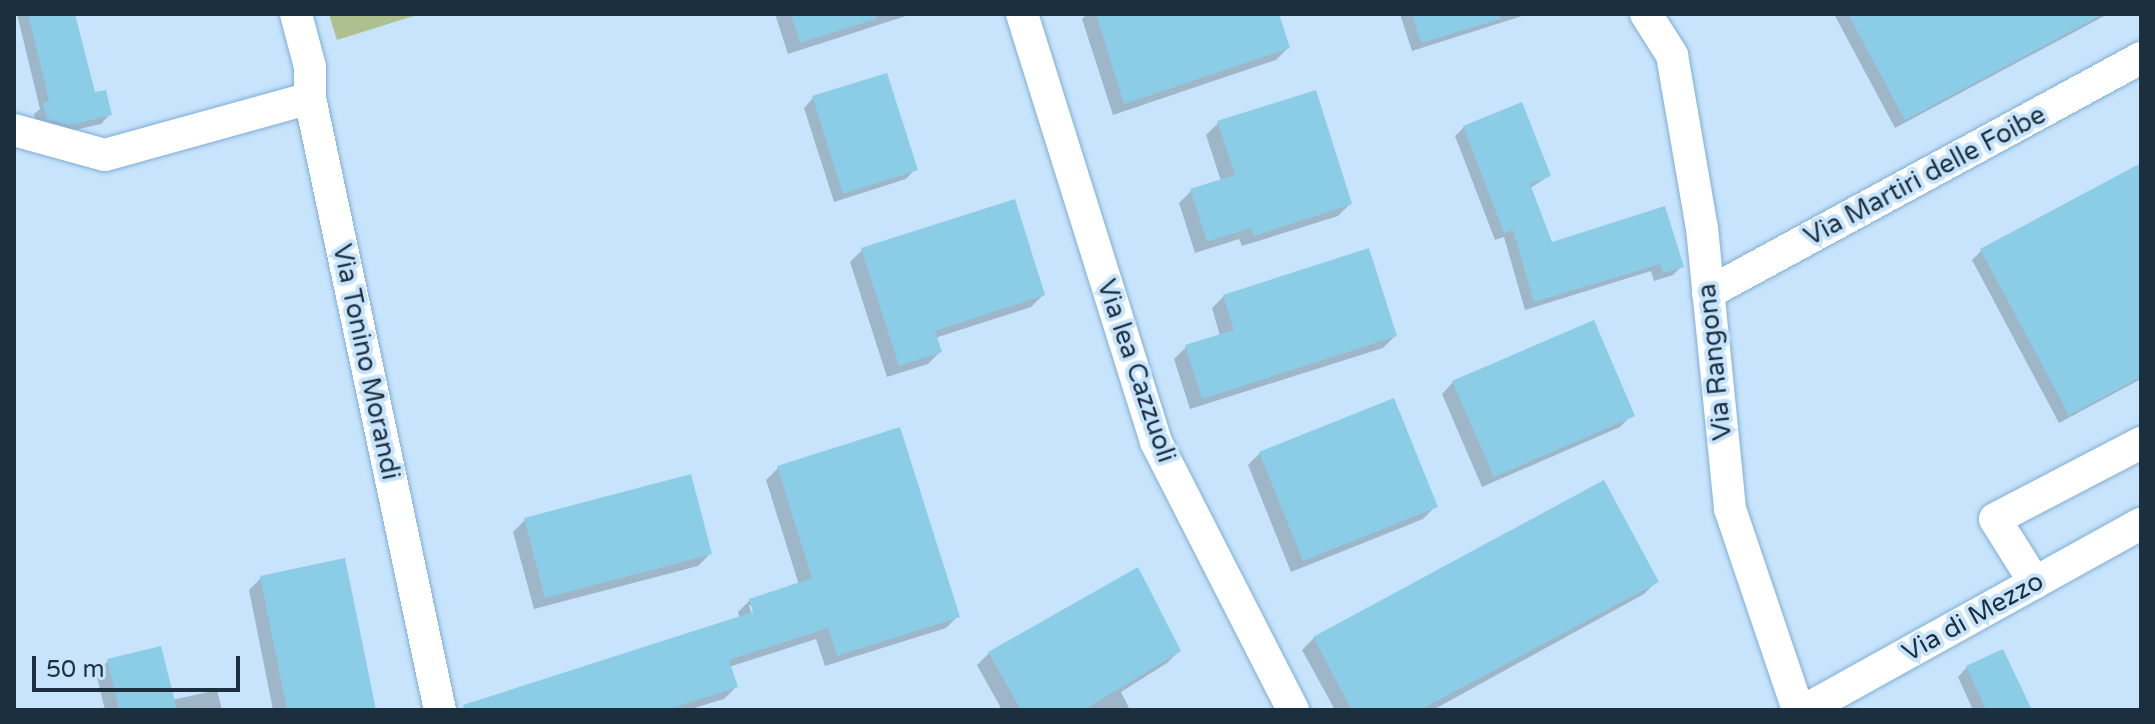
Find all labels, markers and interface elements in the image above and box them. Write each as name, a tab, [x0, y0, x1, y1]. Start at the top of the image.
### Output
street label: Via Martiri delle Foibe	[1799, 99, 2051, 253]
street label: Via Tonino Morandi	[326, 241, 406, 483]
street label: Via lea Cazzuoli	[1090, 275, 1182, 467]
street label: Via Rangona	[1691, 282, 1739, 442]
street label: Via di Mezzo	[1897, 565, 2049, 669]
scale bar	[36, 640, 244, 690]
text: 50 m	[46, 655, 104, 684]

